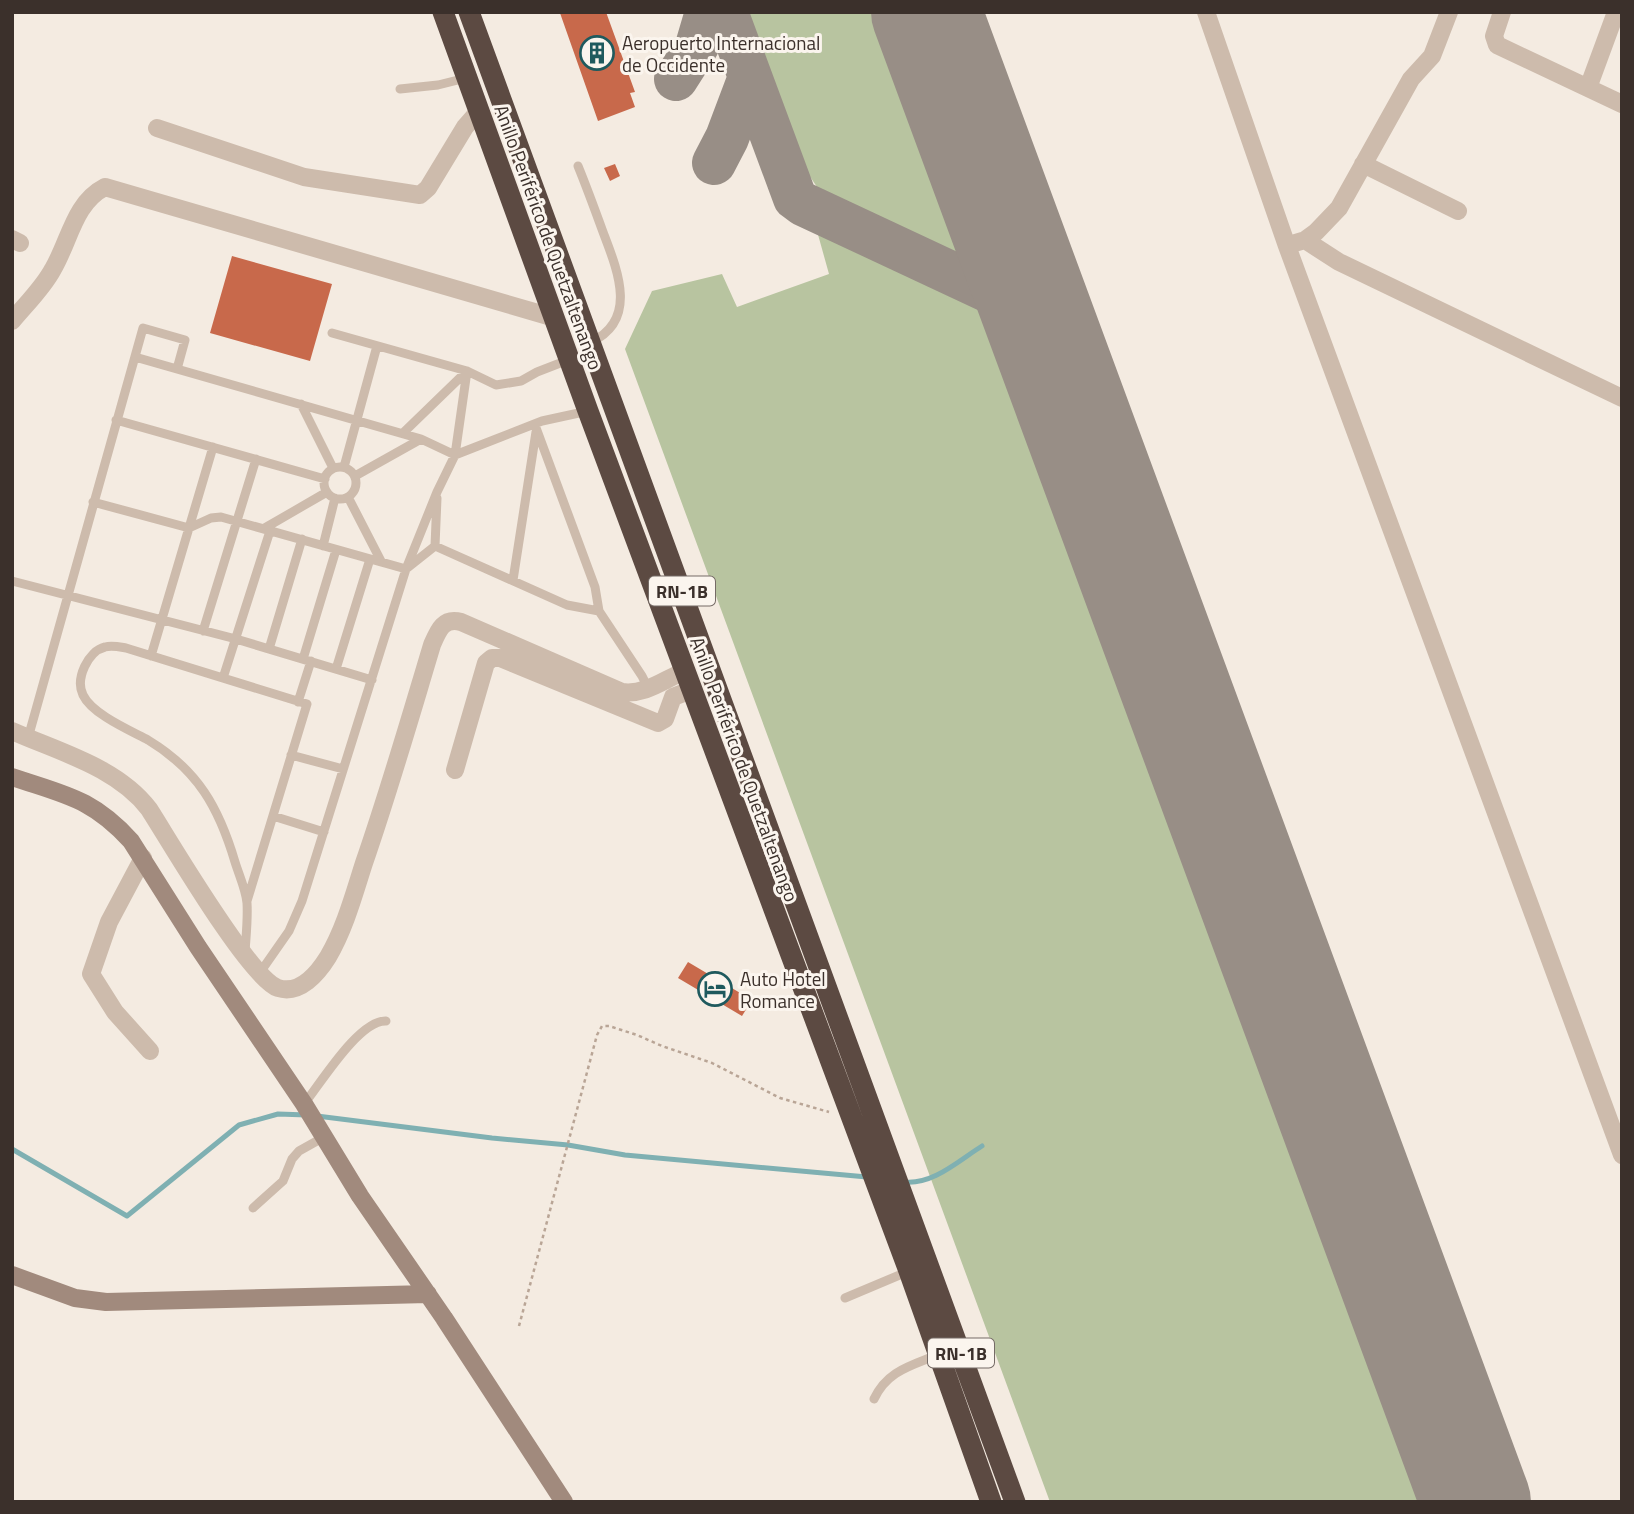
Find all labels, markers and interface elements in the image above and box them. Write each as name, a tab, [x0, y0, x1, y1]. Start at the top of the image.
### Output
place label: Aeropuerto Internacional de Occidente	[622, 28, 820, 79]
building icon: Aeropuerto Internacional de Occidente	[578, 34, 616, 72]
street label: Anillo Periférico de Quetzaltenango	[487, 100, 611, 374]
road number: RN-1B	[649, 576, 715, 606]
street label: Anillo Periférico de Quetzaltenango	[683, 632, 807, 906]
place label: Auto Hotel Romance	[740, 964, 826, 1015]
hotel icon: Auto Hotel Romance	[696, 970, 734, 1008]
road number: RN-1B	[928, 1338, 994, 1368]

